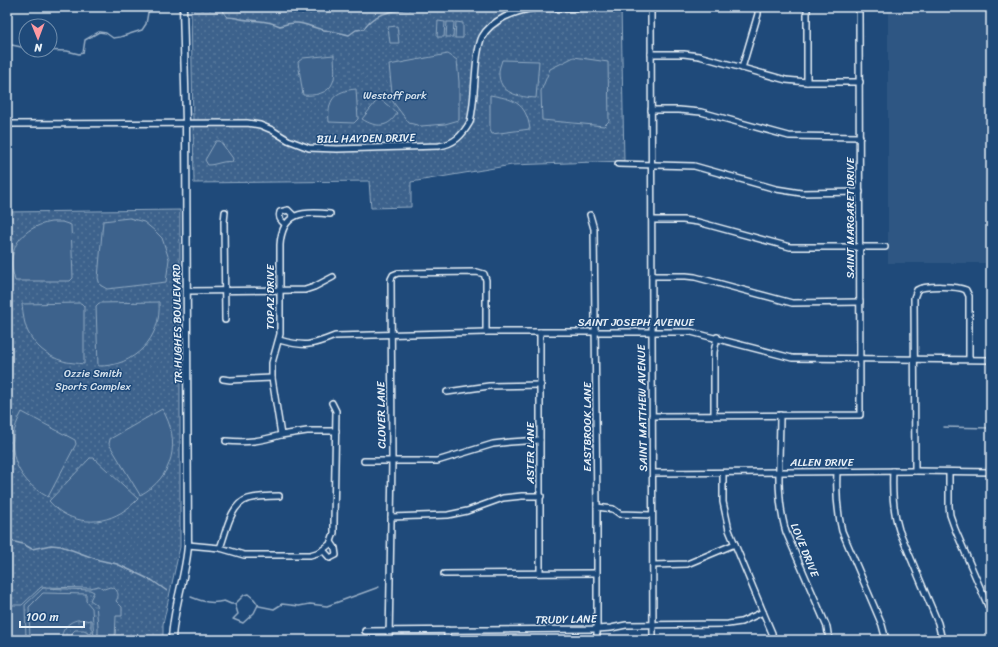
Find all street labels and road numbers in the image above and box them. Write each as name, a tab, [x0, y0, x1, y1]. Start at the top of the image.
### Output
street label: BILL HAYDEN DRIVE	[317, 128, 416, 149]
street label: SAINT MARGARET DRIVE	[841, 157, 860, 279]
street label: TOPAZ DRIVE	[261, 263, 280, 330]
street label: TR HUGHES BOULEVARD	[167, 264, 188, 384]
street label: SAINT JOSEPH AVENUE	[578, 313, 695, 332]
street label: SAINT MATTHEW AVENUE	[632, 343, 653, 472]
street label: CLOVER LANE	[371, 380, 392, 449]
street label: EASTBROOK LANE	[578, 381, 597, 472]
street label: ASTER LANE	[521, 421, 540, 485]
street label: ALLEN DRIVE	[789, 453, 855, 472]
street label: LOVE DRIVE	[785, 520, 824, 581]
street label: TRUDY LANE	[535, 609, 598, 630]

